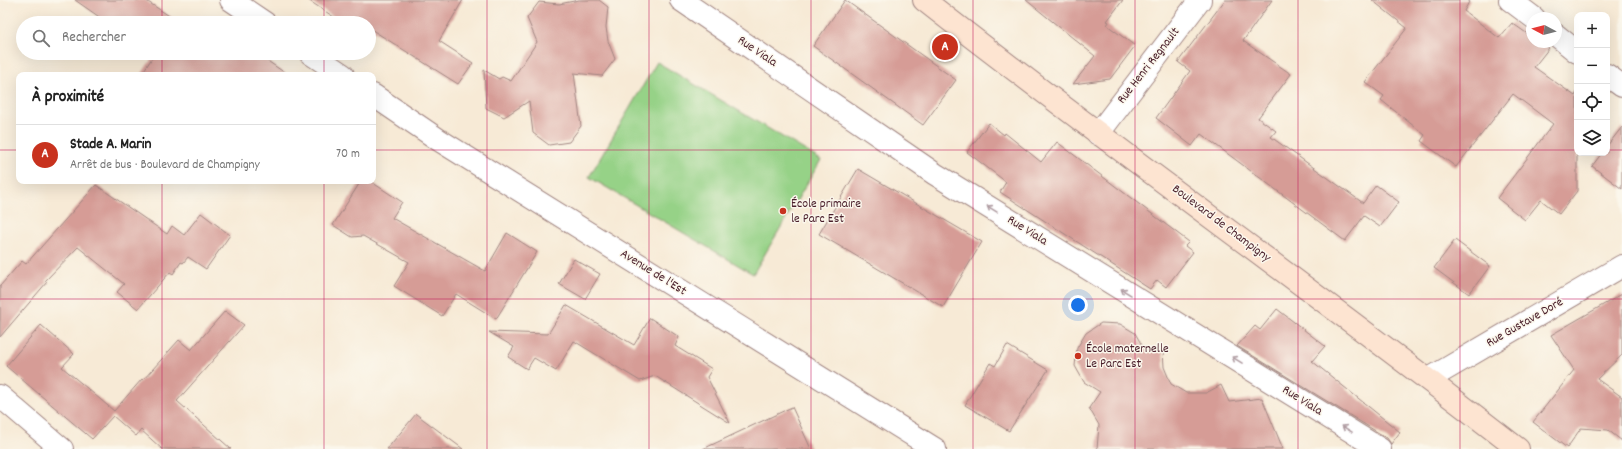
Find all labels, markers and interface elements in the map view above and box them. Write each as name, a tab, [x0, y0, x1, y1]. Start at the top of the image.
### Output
north arrow	[1526, 12, 1562, 48]
map controls	[1574, 12, 1610, 156]
button: +	[1574, 12, 1610, 48]
search box	[16, 16, 376, 60]
street label: Rue Henri Regnault	[1113, 24, 1185, 108]
icon: search	[30, 27, 52, 49]
text: Rechercher	[62, 27, 126, 49]
street label: Rue Viala	[733, 32, 782, 73]
pin: A	[932, 32, 958, 62]
button: −	[1574, 48, 1610, 84]
button: locate	[1574, 84, 1610, 120]
text: À proximité	[32, 86, 104, 110]
button: layers	[1574, 120, 1610, 156]
text: Stade A. Marin	[70, 134, 151, 156]
text: A	[41, 145, 49, 164]
text: 70 m	[336, 145, 360, 164]
text: Arrêt de bus · Boulevard de Champigny	[70, 156, 260, 175]
street label: Boulevard de Champigny	[1168, 181, 1275, 268]
place label: École primaire le Parc Est	[791, 195, 861, 229]
one-way arrow	[987, 205, 998, 213]
marker: École primaire le Parc Est	[778, 206, 788, 216]
street label: Rue Viala	[1003, 211, 1052, 251]
street label: Avenue de l'Est	[616, 245, 690, 301]
one-way arrow	[1121, 288, 1132, 296]
street label: Rue Gustave Doré	[1483, 293, 1567, 353]
your location	[1068, 295, 1088, 315]
place label: École maternelle Le Parc Est	[1086, 340, 1169, 374]
marker: École maternelle Le Parc Est	[1073, 351, 1083, 361]
one-way arrow	[1231, 356, 1243, 364]
street label: Rue Viala	[1278, 381, 1327, 421]
one-way arrow	[1341, 424, 1353, 432]

